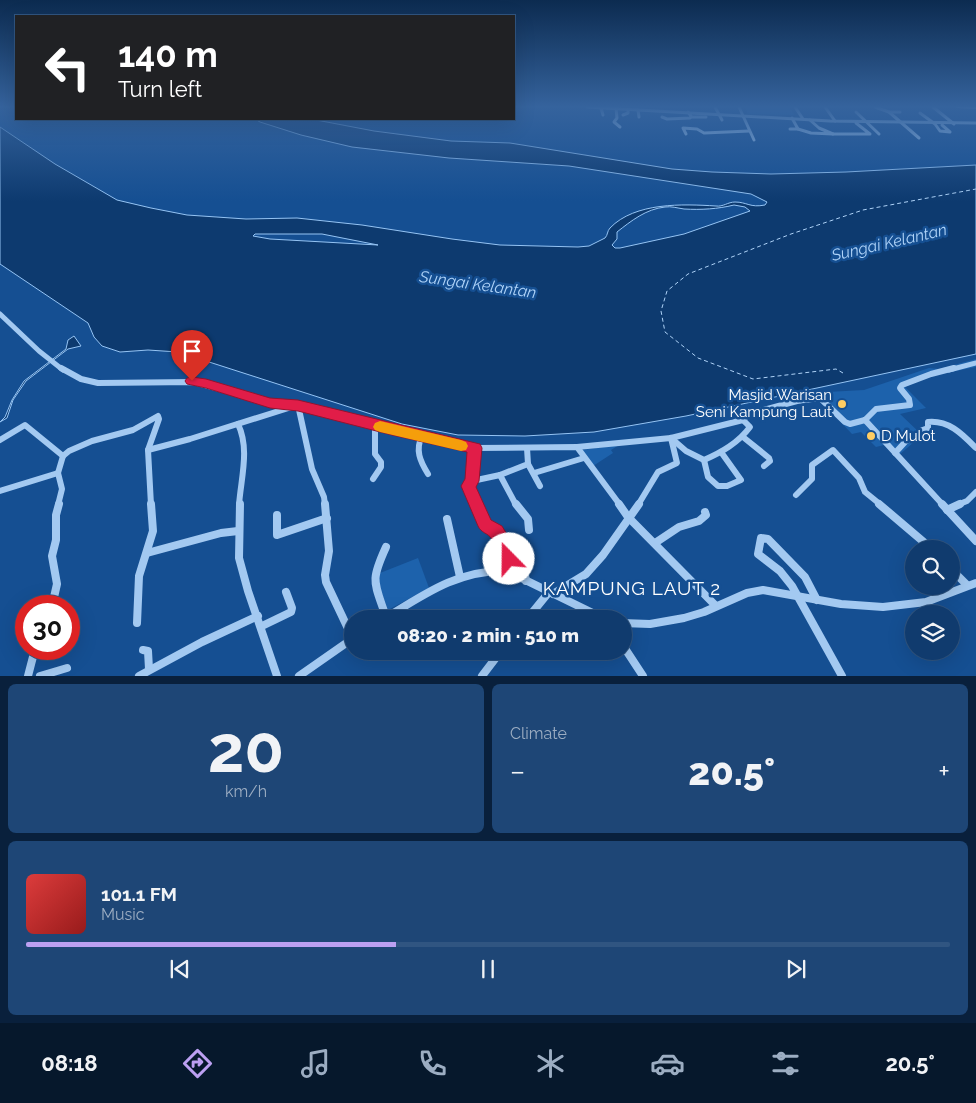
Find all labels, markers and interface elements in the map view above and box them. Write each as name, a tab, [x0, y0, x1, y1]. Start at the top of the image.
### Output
text: 140 m	[118, 34, 218, 75]
icon: left	[35, 35, 100, 100]
text: Turn left	[118, 76, 202, 102]
water label: Sungai Kelantan	[829, 220, 949, 265]
water label: Sungai Kelantan	[417, 267, 538, 302]
pin	[171, 330, 213, 381]
icon: arrive	[178, 337, 206, 365]
place label: Masjid Warisan Seni Kampung Laut	[696, 386, 832, 421]
marker: Masjid Warisan Seni Kampung Laut	[836, 398, 848, 410]
place label: D Mulot	[881, 427, 936, 445]
marker: D Mulot	[865, 430, 877, 442]
position arrow	[482, 532, 534, 584]
map controls	[905, 540, 960, 660]
button: search	[905, 540, 960, 595]
district label: KAMPUNG LAUT 2	[543, 577, 721, 599]
speed limit sign: 30	[15, 595, 80, 660]
button: layers	[905, 605, 960, 660]
text: 08:20 · 2 min · 510 m	[397, 624, 579, 646]
text: 20	[208, 711, 284, 787]
text: Climate	[510, 724, 567, 743]
text: 20.5°	[688, 749, 775, 794]
text: −	[510, 755, 525, 788]
text: +	[938, 755, 950, 788]
text: km/h	[225, 782, 267, 801]
text: 101.1 FM	[101, 883, 177, 905]
text: Music	[101, 905, 145, 924]
icon: previous	[166, 955, 194, 983]
icon: pause	[474, 955, 502, 983]
icon: next	[782, 955, 810, 983]
icon: directions	[180, 1046, 215, 1081]
icon: music	[298, 1046, 333, 1081]
icon: phone	[415, 1046, 450, 1081]
icon: climate	[533, 1046, 568, 1081]
icon: car	[650, 1046, 685, 1081]
icon: filters	[768, 1046, 803, 1081]
text: 08:18	[41, 1050, 98, 1076]
text: 20.5°	[885, 1050, 935, 1076]

